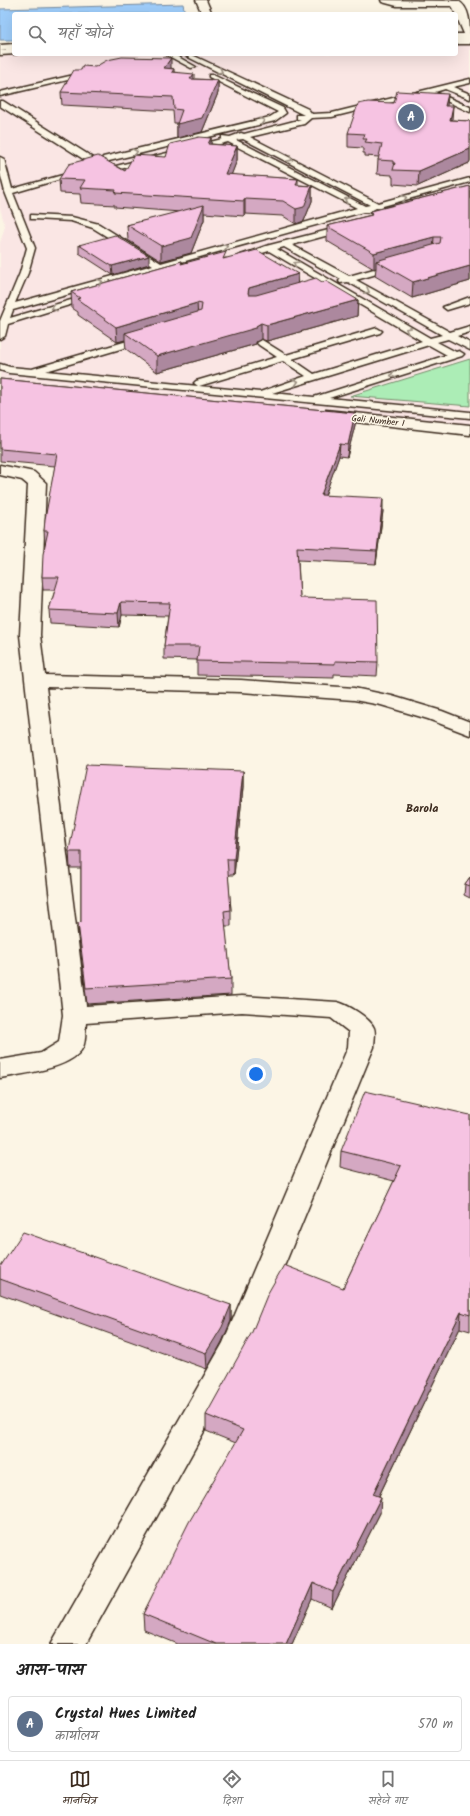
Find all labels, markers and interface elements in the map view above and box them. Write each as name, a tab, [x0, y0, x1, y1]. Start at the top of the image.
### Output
search box	[12, 12, 458, 56]
text: यहाँ खोजें	[58, 22, 112, 46]
icon: search	[26, 23, 48, 45]
one-way arrow	[216, 66, 224, 74]
pin: A	[398, 102, 424, 132]
one-way arrow	[258, 118, 265, 126]
one-way arrow	[131, 148, 138, 157]
one-way arrow	[286, 155, 294, 162]
one-way arrow	[401, 194, 408, 202]
one-way arrow	[344, 198, 351, 205]
one-way arrow	[222, 244, 228, 252]
one-way arrow	[293, 262, 300, 269]
one-way arrow	[96, 278, 103, 287]
one-way arrow	[363, 286, 371, 294]
one-way arrow	[51, 303, 58, 312]
one-way arrow	[405, 327, 412, 335]
one-way arrow	[390, 370, 397, 379]
one-way arrow	[293, 378, 300, 387]
street label: Gali Number 1	[351, 411, 406, 431]
district label: Barola	[406, 799, 438, 818]
your location	[246, 1064, 266, 1084]
text: आस-पास	[16, 1657, 84, 1684]
text: Crystal Hues Limited	[55, 1702, 196, 1726]
text: A	[26, 1714, 34, 1735]
text: 570 m	[418, 1714, 453, 1735]
text: कार्यालय	[55, 1726, 98, 1747]
tab: मानचित्र	[62, 1768, 97, 1810]
tab: दिशा	[221, 1768, 243, 1810]
tab: सहेजे गए	[368, 1768, 408, 1810]

